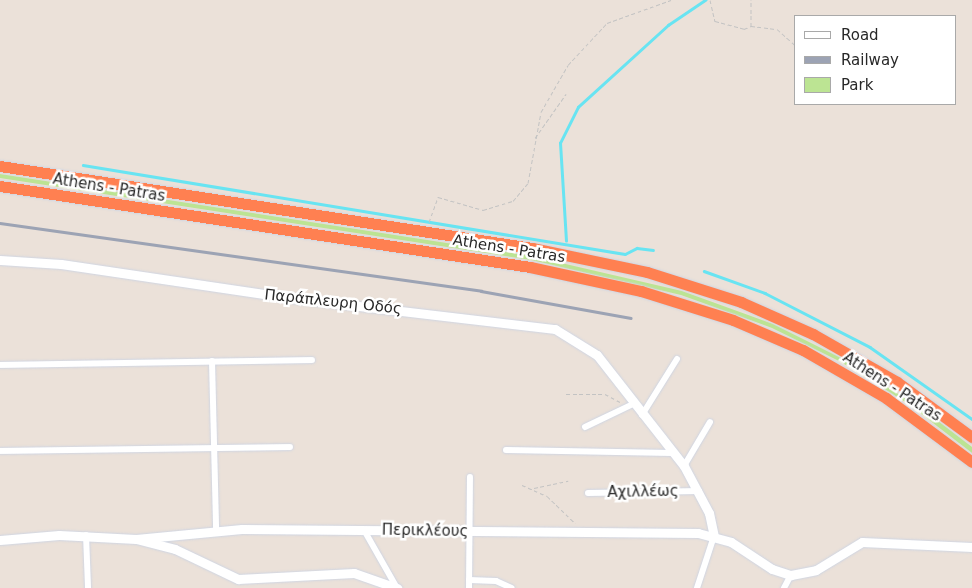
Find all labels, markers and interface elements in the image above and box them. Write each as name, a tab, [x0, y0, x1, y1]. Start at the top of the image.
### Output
legend	[794, 15, 957, 105]
text: Road	[841, 26, 879, 44]
text: Railway	[841, 51, 899, 69]
text: Park	[841, 76, 873, 94]
street label: Athens - Patras	[52, 170, 166, 206]
street label: Athens - Patras	[452, 231, 566, 267]
street label: Παράπλευρη Οδός	[263, 286, 403, 318]
street label: Athens - Patras	[840, 349, 944, 425]
street label: Αχιλλέως	[607, 482, 679, 502]
street label: Περικλέους	[382, 521, 468, 541]

